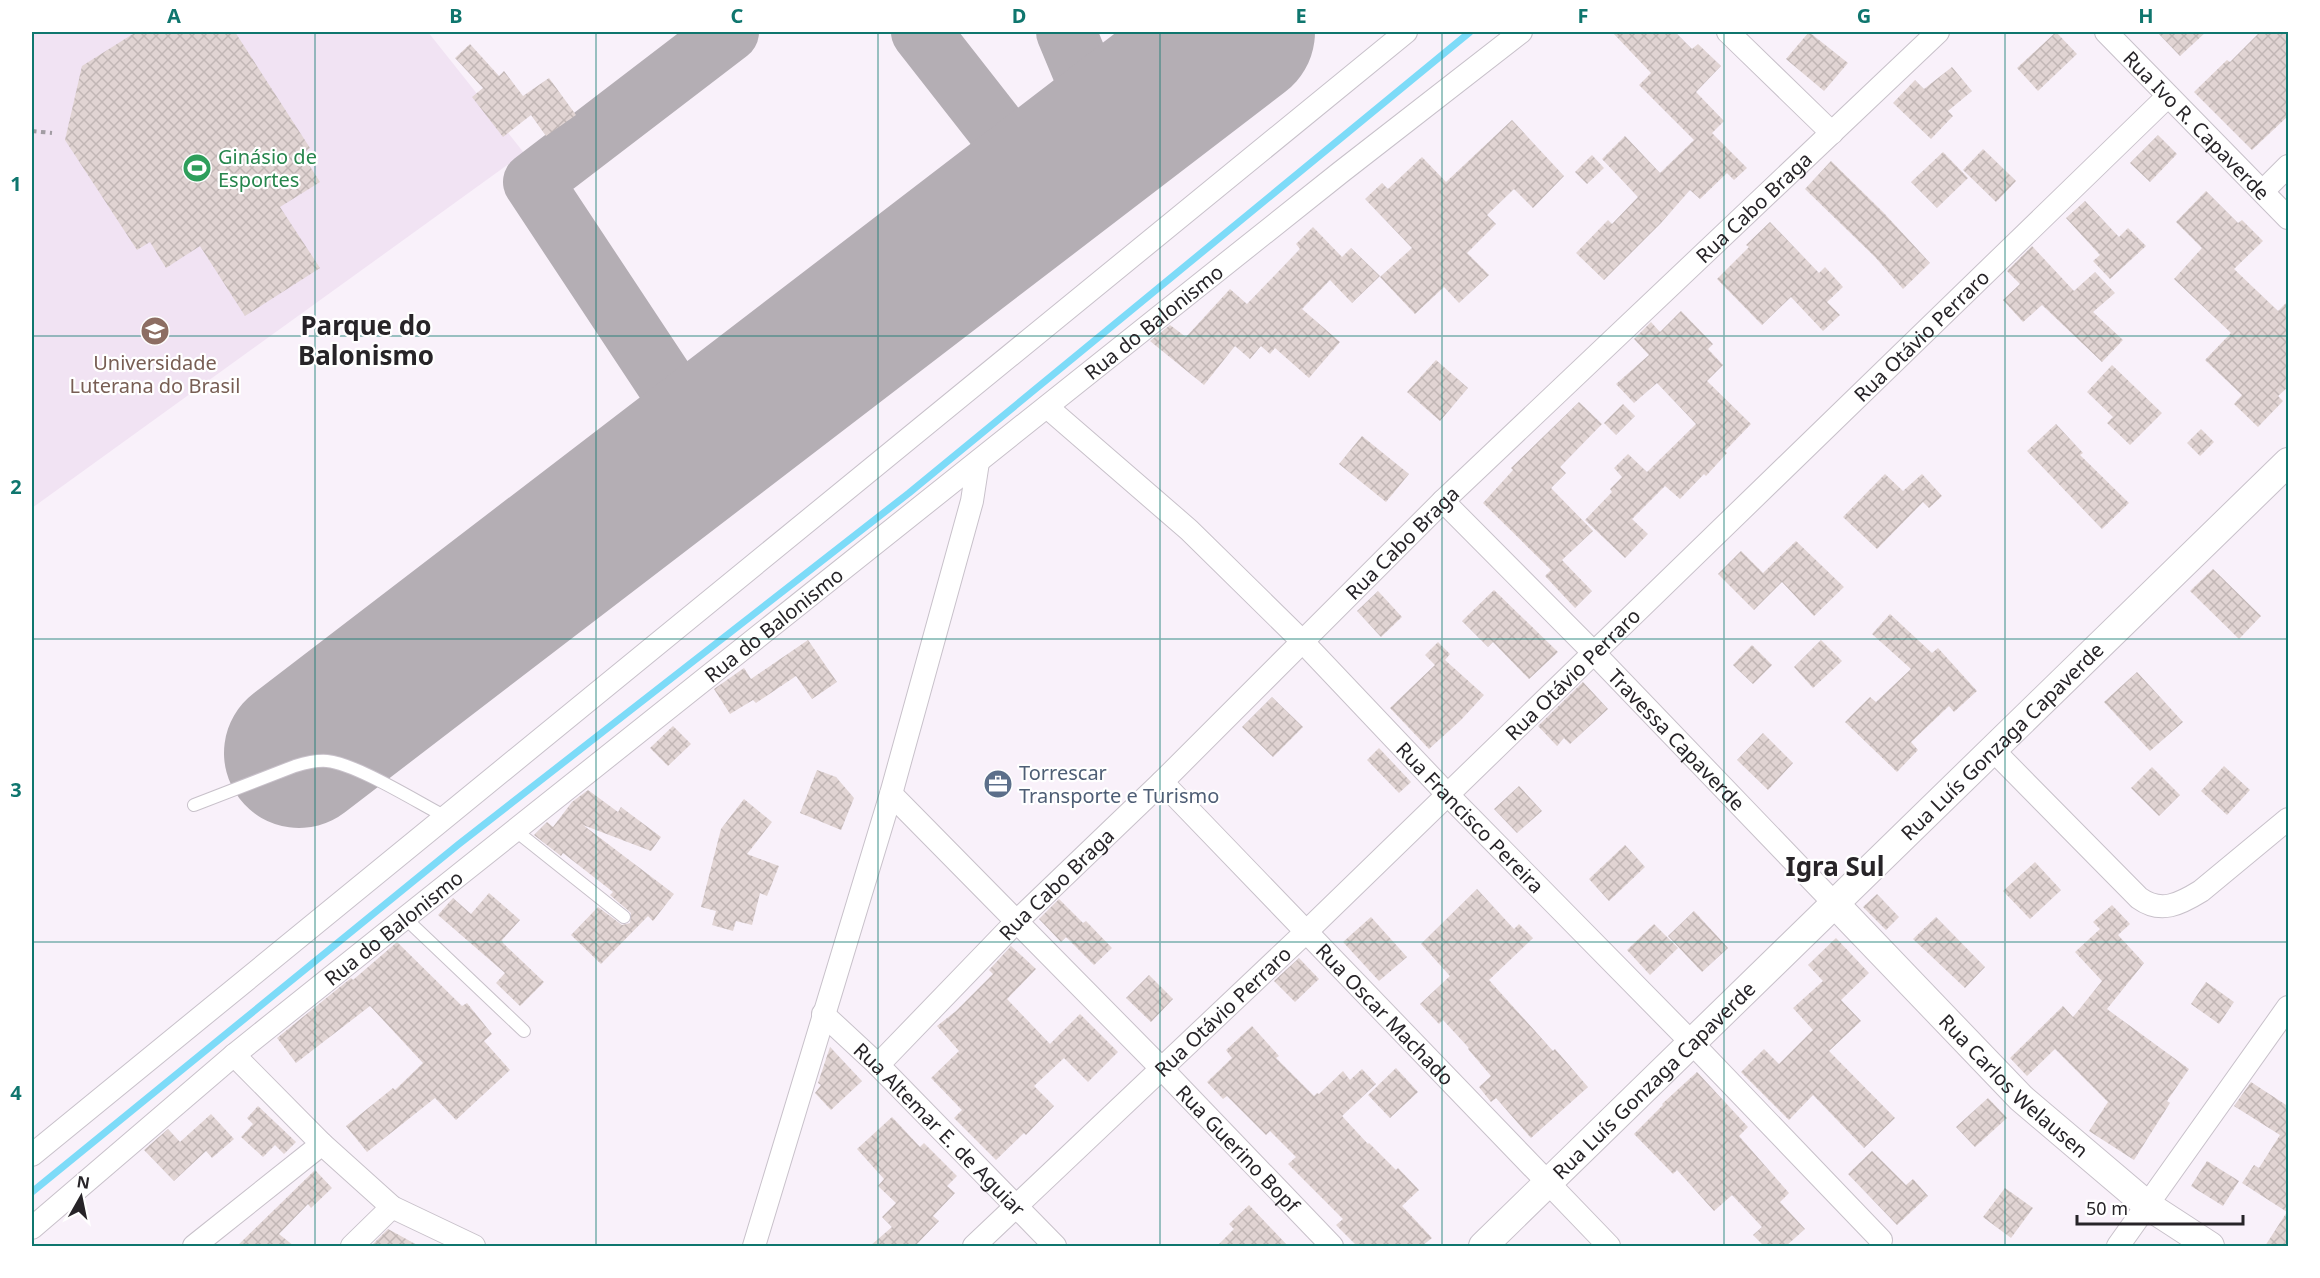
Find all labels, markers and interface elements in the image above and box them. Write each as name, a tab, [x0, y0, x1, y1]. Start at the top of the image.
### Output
text: A	[167, 2, 181, 29]
text: B	[449, 2, 463, 29]
text: C	[731, 2, 744, 29]
text: D	[1012, 2, 1026, 29]
text: E	[1295, 2, 1307, 29]
text: F	[1578, 2, 1588, 29]
text: G	[1857, 2, 1871, 29]
text: H	[2138, 2, 2154, 29]
street label: Rua Ivo R. Capaverde	[2118, 44, 2276, 205]
place label: Ginásio de Esportes	[218, 143, 317, 193]
street label: Rua Cabo Braga	[1690, 145, 1817, 268]
sports icon: Ginásio de Esportes	[181, 152, 213, 184]
text: 1	[10, 170, 22, 197]
street label: Rua do Balonismo	[1078, 258, 1228, 385]
street label: Rua Otávio Perraro	[1848, 263, 1995, 407]
district label: Parque do Balonismo	[298, 307, 434, 373]
school or university icon: Universidade Luterana do Brasil	[139, 315, 171, 347]
place label: Universidade Luterana do Brasil	[70, 349, 240, 399]
text: 2	[10, 473, 22, 500]
street label: Rua Cabo Braga	[1339, 480, 1464, 605]
street label: Rua do Balonismo	[698, 561, 848, 688]
street label: Rua Otávio Perraro	[1499, 602, 1646, 746]
street label: Rua Luís Gonzaga Capaverde	[1895, 636, 2109, 846]
street label: Travessa Capaverde	[1603, 663, 1751, 816]
street label: Rua Francisco Pereira	[1391, 736, 1550, 899]
place label: Torrescar Transporte e Turismo	[1019, 759, 1219, 809]
office icon: Torrescar Transporte e Turismo	[982, 768, 1014, 800]
text: 3	[10, 776, 22, 803]
street label: Rua Cabo Braga	[992, 822, 1120, 946]
district label: Igra Sul	[1786, 848, 1884, 884]
street label: Rua do Balonismo	[318, 864, 468, 991]
street label: Rua Oscar Machado	[1311, 937, 1460, 1091]
street label: Rua Otávio Perraro	[1148, 940, 1297, 1082]
street label: Rua Luís Gonzaga Capaverde	[1546, 975, 1761, 1185]
street label: Rua Carlos Welausen	[1934, 1008, 2094, 1163]
street label: Rua Altemar E. de Aguiar	[848, 1036, 1032, 1222]
text: 4	[10, 1079, 22, 1106]
street label: Rua Guerino Bopf	[1171, 1079, 1306, 1219]
north arrow	[51, 1167, 111, 1227]
text: N	[75, 1170, 91, 1194]
scale bar	[2077, 1188, 2244, 1226]
text: 50 m	[2086, 1196, 2128, 1220]

